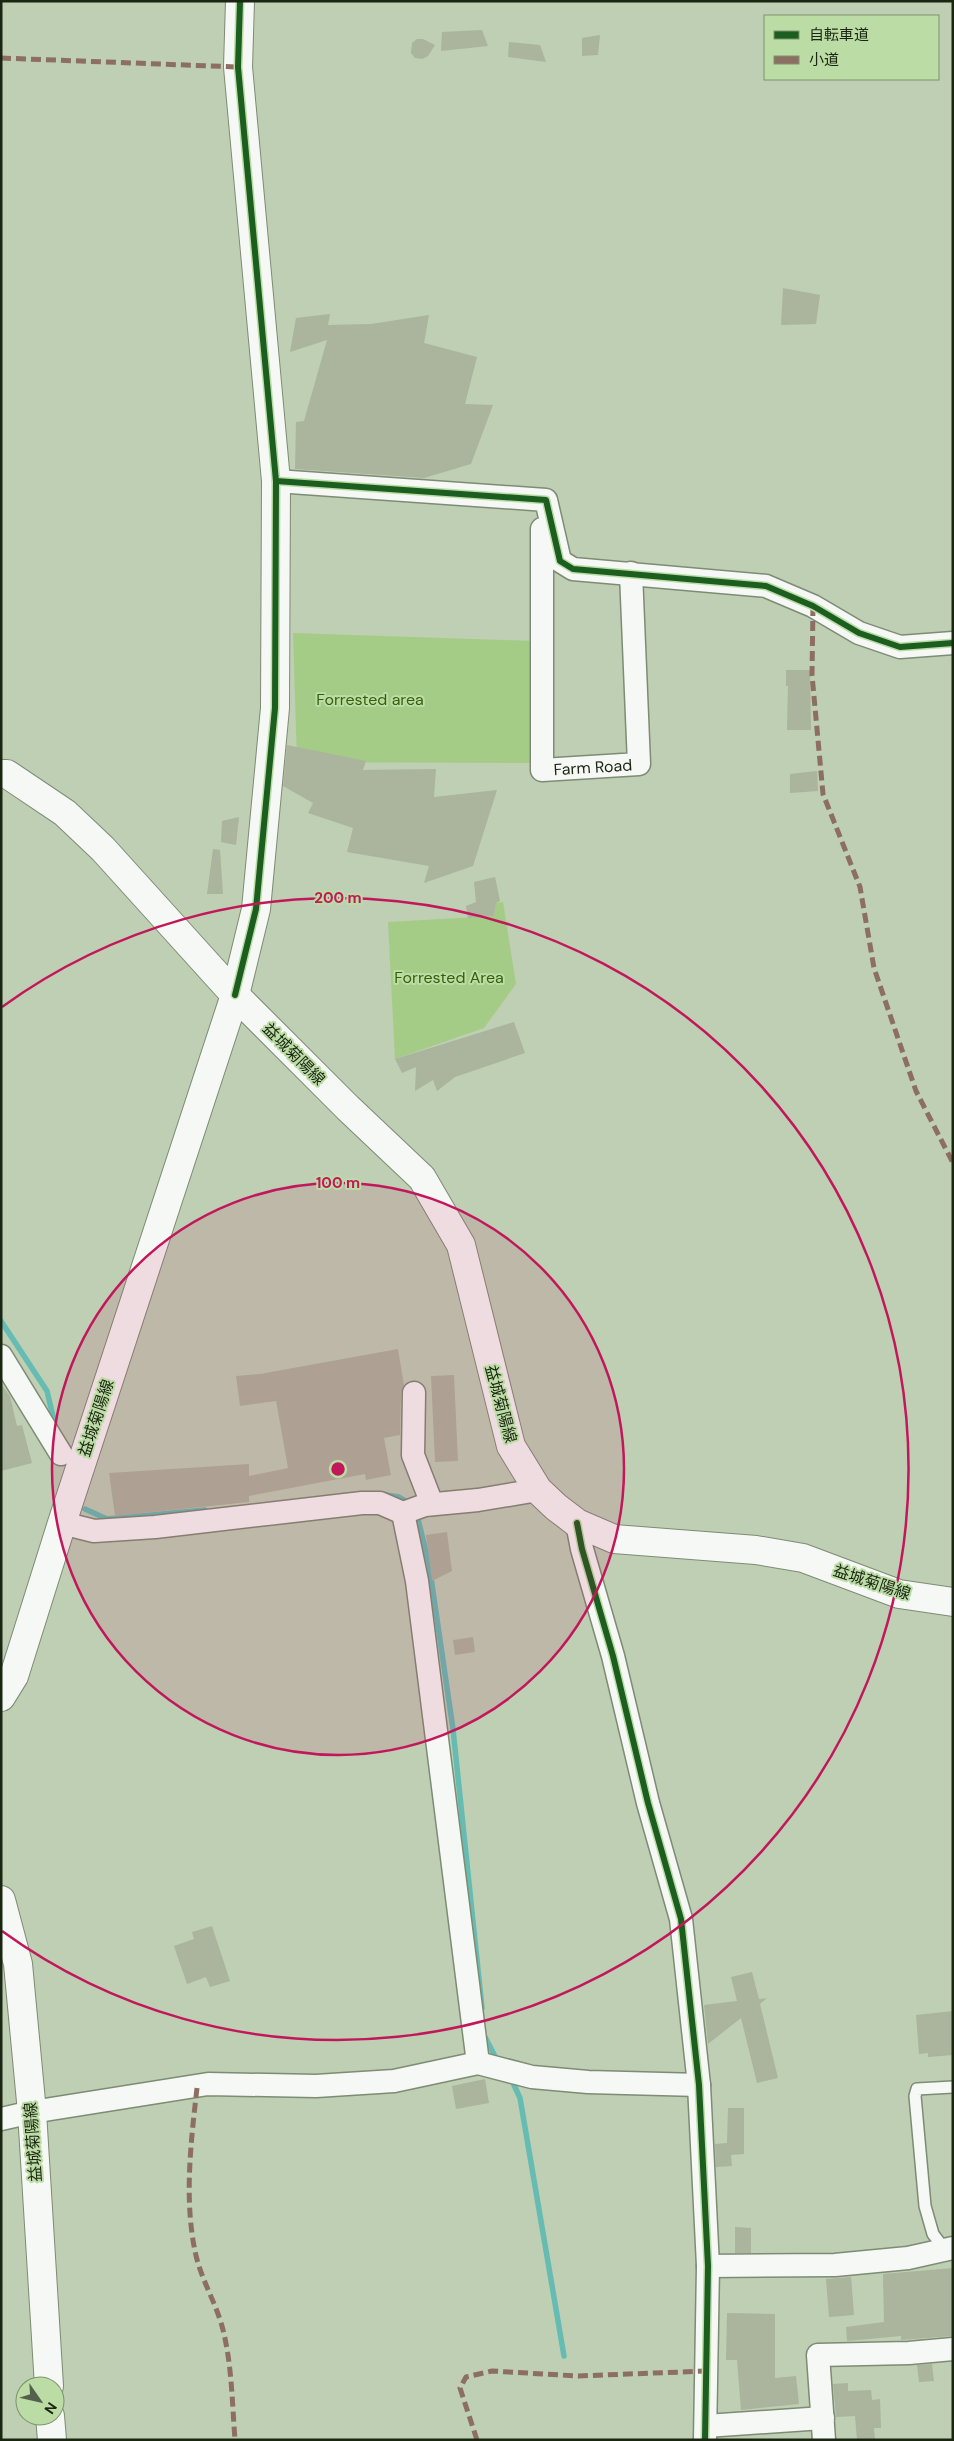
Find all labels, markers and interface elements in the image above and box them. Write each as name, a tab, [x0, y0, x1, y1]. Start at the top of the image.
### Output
legend	[764, 15, 939, 80]
text: 自転車道	[809, 25, 869, 45]
text: 小道	[809, 50, 839, 70]
park label: Forrested area	[316, 689, 424, 710]
street label: Farm Road	[553, 754, 633, 780]
text: 200 m	[314, 888, 362, 908]
park label: Forrested Area	[394, 967, 504, 988]
street label: 益城菊陽線	[258, 1018, 330, 1090]
text: 100 m	[316, 1173, 360, 1193]
street label: 益城菊陽線	[481, 1363, 521, 1445]
street label: 益城菊陽線	[74, 1377, 118, 1459]
centre of rings	[329, 1460, 347, 1478]
street label: 益城菊陽線	[831, 1560, 913, 1604]
street label: 益城菊陽線	[20, 2101, 46, 2183]
north arrow	[15, 2376, 65, 2426]
text: N	[40, 2399, 61, 2418]

